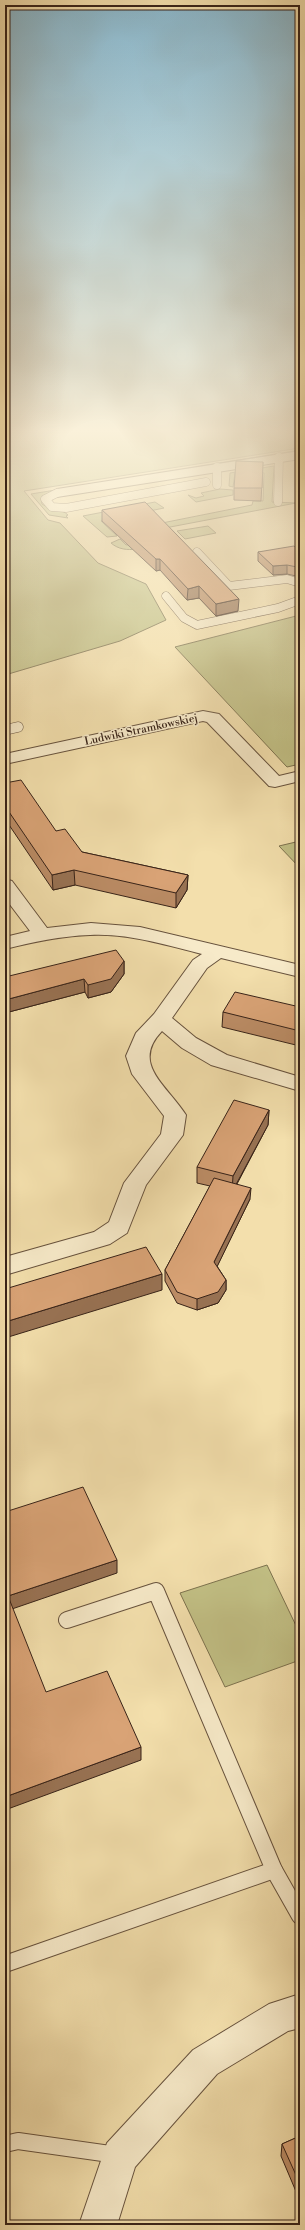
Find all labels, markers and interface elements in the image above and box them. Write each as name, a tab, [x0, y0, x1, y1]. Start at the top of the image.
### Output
street label: Ludwiki Stramkowskiej	[83, 711, 199, 749]

